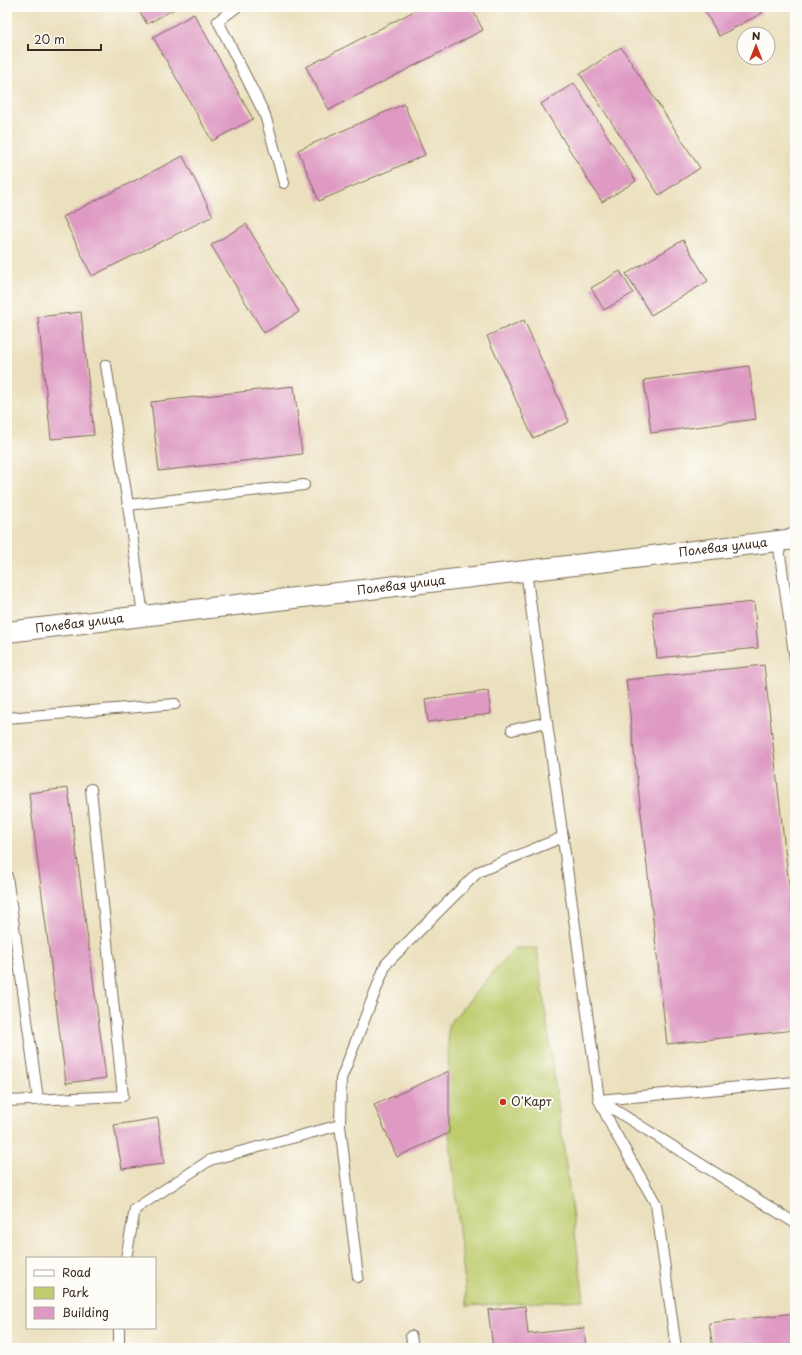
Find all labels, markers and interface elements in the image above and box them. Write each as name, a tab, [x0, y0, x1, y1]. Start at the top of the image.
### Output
scale bar	[28, 26, 101, 52]
north arrow	[736, 26, 776, 66]
text: N	[752, 27, 761, 44]
text: 20 m	[34, 30, 65, 48]
street label: Полевая улица	[678, 532, 769, 561]
street label: Полевая улица	[356, 570, 447, 599]
street label: Полевая улица	[34, 608, 125, 637]
place label: О'Карт	[511, 1092, 552, 1110]
marker: О'Карт	[498, 1097, 508, 1107]
legend	[26, 1257, 156, 1329]
text: Road	[62, 1263, 91, 1281]
text: Park	[62, 1283, 89, 1301]
text: Building	[62, 1303, 109, 1321]

